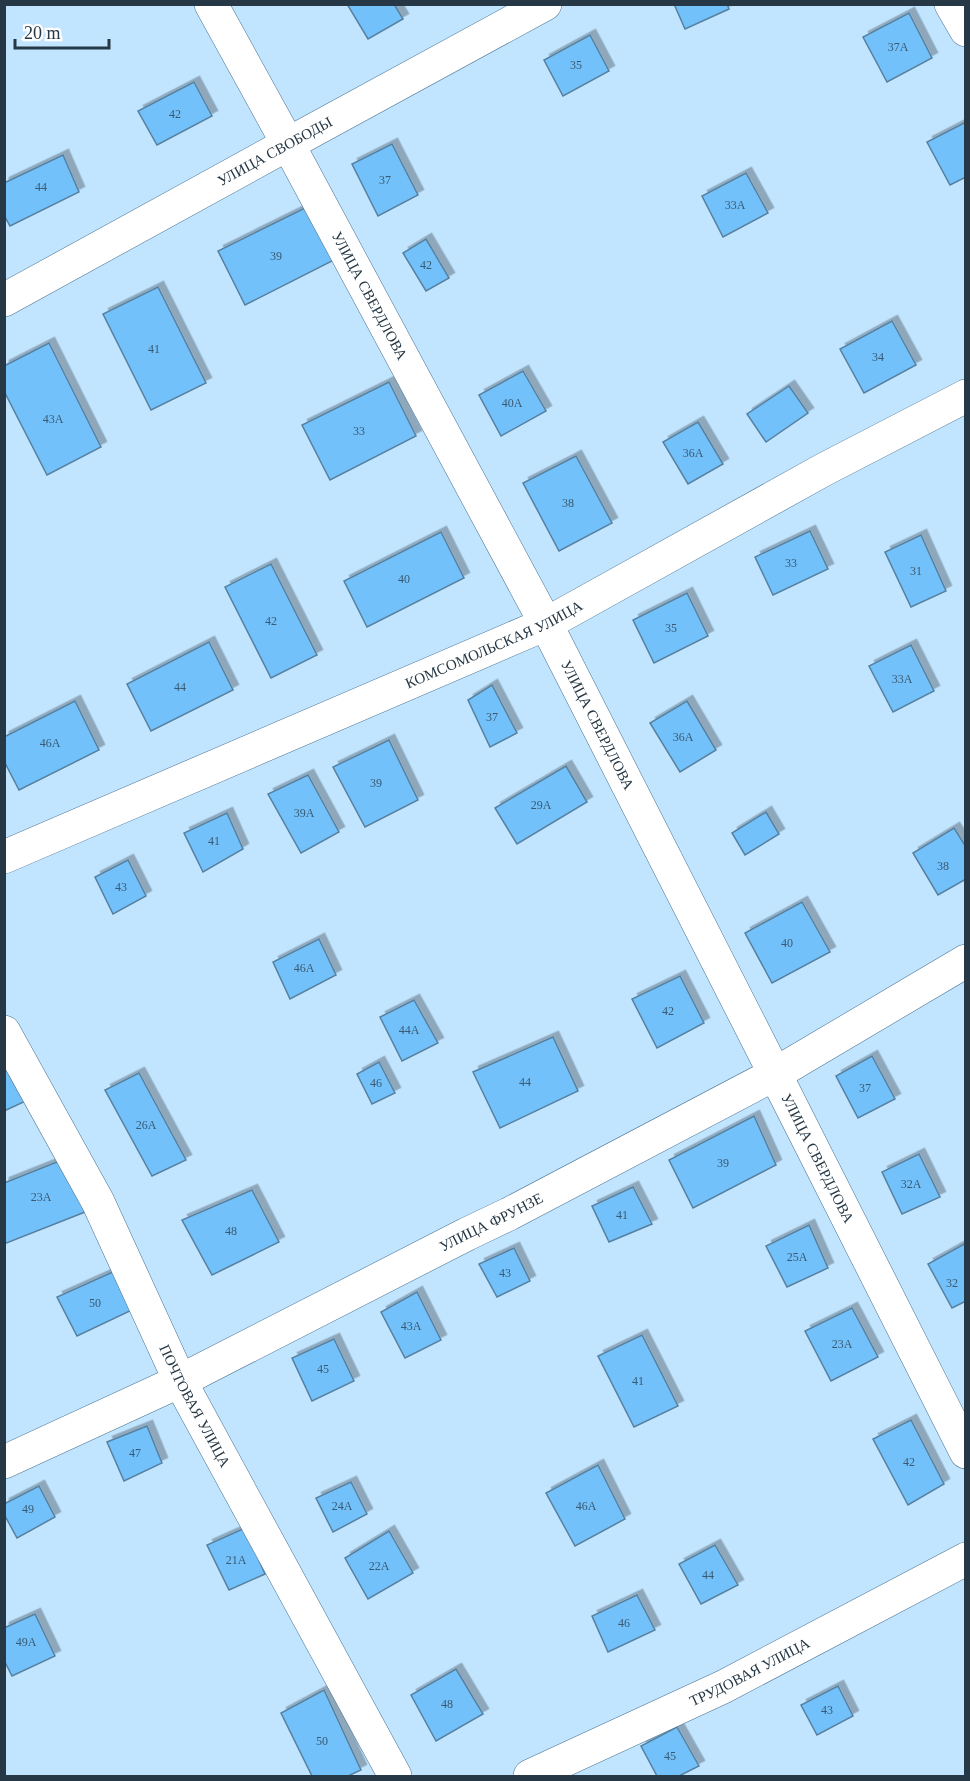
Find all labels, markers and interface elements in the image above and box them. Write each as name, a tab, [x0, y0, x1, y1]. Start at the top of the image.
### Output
scale bar	[15, 12, 110, 50]
text: 20 m	[24, 23, 61, 43]
house number: 37А	[888, 40, 909, 54]
house number: 35	[570, 58, 582, 72]
house number: 42	[169, 107, 181, 121]
street label: УЛИЦА СВОБОДЫ	[215, 113, 335, 189]
house number: 37	[379, 173, 391, 187]
house number: 44	[35, 180, 47, 194]
house number: 33А	[725, 198, 746, 212]
street label: УЛИЦА СВЕРДЛОВА	[329, 229, 411, 363]
house number: 39	[270, 249, 282, 263]
house number: 42	[420, 258, 432, 272]
house number: 41	[148, 342, 160, 356]
house number: 34	[872, 350, 884, 364]
house number: 40А	[502, 396, 523, 410]
house number: 43А	[43, 412, 64, 426]
house number: 33	[353, 424, 365, 438]
house number: 36А	[683, 446, 704, 460]
house number: 38	[562, 496, 574, 510]
house number: 33	[785, 556, 797, 570]
house number: 31	[910, 564, 922, 578]
house number: 40	[398, 572, 410, 586]
street label: КОМСОМОЛЬСКАЯ УЛИЦА	[403, 597, 585, 692]
house number: 42	[265, 614, 277, 628]
house number: 35	[665, 621, 677, 635]
street label: УЛИЦА СВЕРДЛОВА	[558, 658, 637, 792]
house number: 33А	[892, 672, 913, 686]
house number: 44	[174, 680, 186, 694]
house number: 37	[486, 710, 498, 724]
house number: 36А	[673, 730, 694, 744]
house number: 46А	[40, 736, 61, 750]
house number: 39	[370, 776, 382, 790]
house number: 29А	[531, 798, 552, 812]
house number: 39А	[294, 806, 315, 820]
house number: 41	[208, 834, 220, 848]
house number: 38	[937, 859, 949, 873]
house number: 43	[115, 880, 127, 894]
house number: 40	[781, 936, 793, 950]
house number: 46А	[294, 961, 315, 975]
house number: 42	[662, 1004, 674, 1018]
house number: 44А	[399, 1023, 420, 1037]
house number: 44	[519, 1075, 531, 1089]
house number: 46	[370, 1076, 382, 1090]
house number: 37	[859, 1081, 871, 1095]
street label: УЛИЦА СВЕРДЛОВА	[778, 1091, 857, 1226]
house number: 26А	[136, 1118, 157, 1132]
house number: 39	[717, 1156, 729, 1170]
house number: 32А	[901, 1177, 922, 1191]
house number: 23А	[31, 1190, 52, 1204]
street label: УЛИЦА ФРУНЗЕ	[437, 1190, 545, 1255]
house number: 41	[616, 1208, 628, 1222]
house number: 48	[225, 1224, 237, 1238]
house number: 25А	[787, 1250, 808, 1264]
house number: 43	[499, 1266, 511, 1280]
house number: 32	[946, 1276, 958, 1290]
house number: 50	[89, 1296, 101, 1310]
house number: 43А	[401, 1319, 422, 1333]
house number: 23А	[832, 1337, 853, 1351]
street label: ПОЧТОВАЯ УЛИЦА	[156, 1342, 233, 1470]
house number: 45	[317, 1362, 329, 1376]
house number: 41	[632, 1374, 644, 1388]
house number: 47	[129, 1446, 141, 1460]
house number: 42	[903, 1455, 915, 1469]
house number: 24А	[332, 1499, 353, 1513]
house number: 46А	[576, 1499, 597, 1513]
house number: 49	[22, 1502, 34, 1516]
house number: 21А	[226, 1553, 247, 1567]
house number: 22А	[369, 1559, 390, 1573]
house number: 44	[702, 1568, 714, 1582]
house number: 46	[618, 1616, 630, 1630]
house number: 49А	[16, 1635, 37, 1649]
street label: ТРУДОВАЯ УЛИЦА	[687, 1635, 813, 1709]
house number: 48	[441, 1697, 453, 1711]
house number: 43	[821, 1703, 833, 1717]
house number: 50	[316, 1734, 328, 1748]
house number: 45	[664, 1749, 676, 1763]

